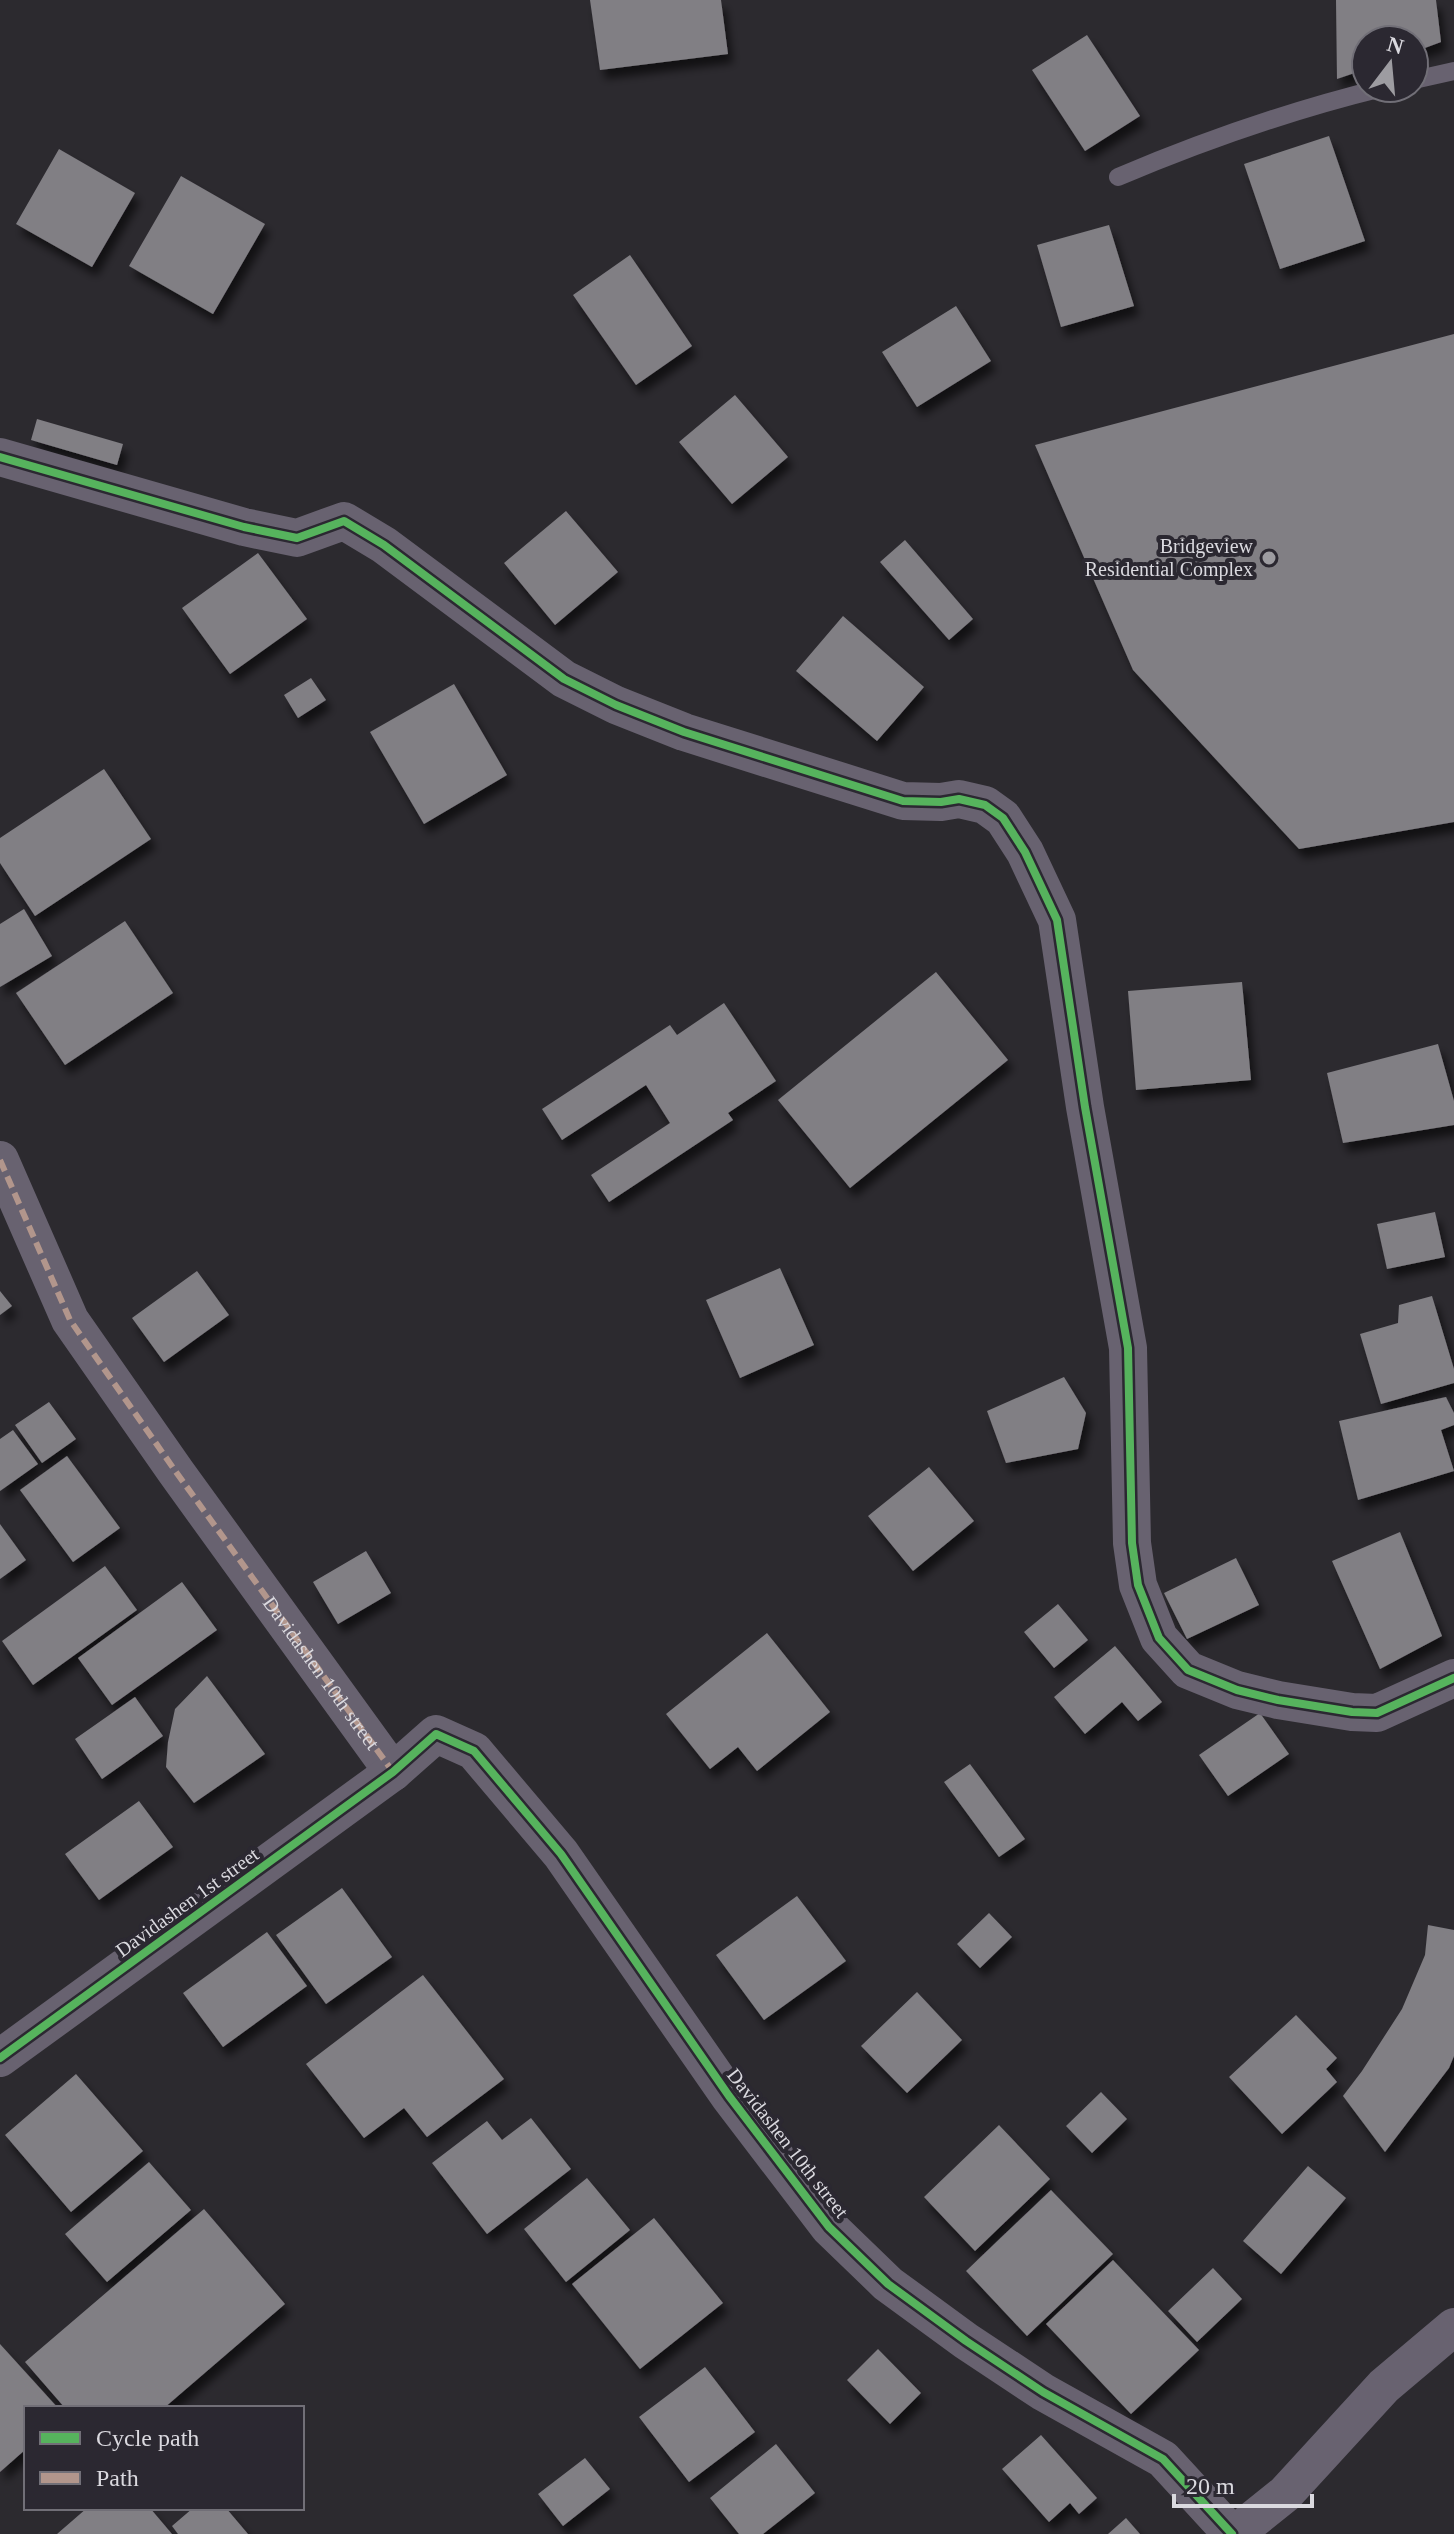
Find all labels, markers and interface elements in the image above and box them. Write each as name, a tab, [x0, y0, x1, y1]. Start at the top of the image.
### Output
north arrow	[1350, 24, 1430, 104]
text: N	[1384, 31, 1407, 59]
place label: Bridgeview Residential Complex	[1085, 535, 1254, 581]
marker: Bridgeview Residential Complex	[1260, 549, 1278, 567]
street label: Davidashen 10th street	[259, 1592, 384, 1754]
street label: Davidashen 1st street	[111, 1843, 263, 1961]
street label: Davidashen 10th street	[723, 2064, 853, 2222]
legend	[24, 2406, 304, 2510]
text: Cycle path	[96, 2425, 199, 2451]
scale bar	[1174, 2458, 1312, 2508]
text: Path	[96, 2465, 139, 2491]
text: 20 m	[1186, 2473, 1235, 2499]

